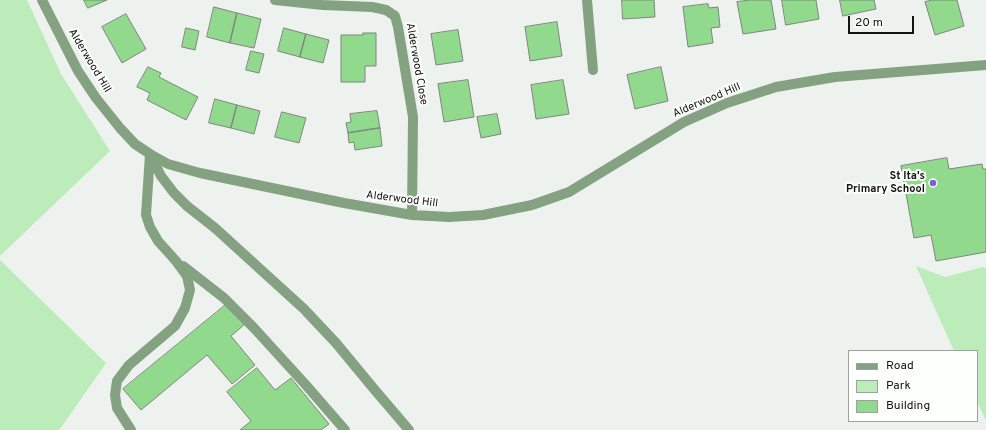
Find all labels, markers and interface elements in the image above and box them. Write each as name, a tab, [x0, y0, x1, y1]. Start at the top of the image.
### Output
scale bar	[850, 8, 916, 34]
text: 20 m	[855, 15, 883, 31]
street label: Alderwood Close	[402, 22, 430, 106]
street label: Alderwood Hill	[65, 27, 113, 95]
street label: Alderwood Hill	[671, 81, 743, 121]
place label: St Ita's Primary School	[846, 170, 925, 196]
marker: St Ita's Primary School	[928, 178, 938, 188]
street label: Alderwood Hill	[365, 189, 439, 211]
legend	[848, 350, 978, 422]
text: Road	[886, 358, 914, 374]
text: Park	[886, 378, 911, 394]
text: Building	[886, 398, 930, 414]

